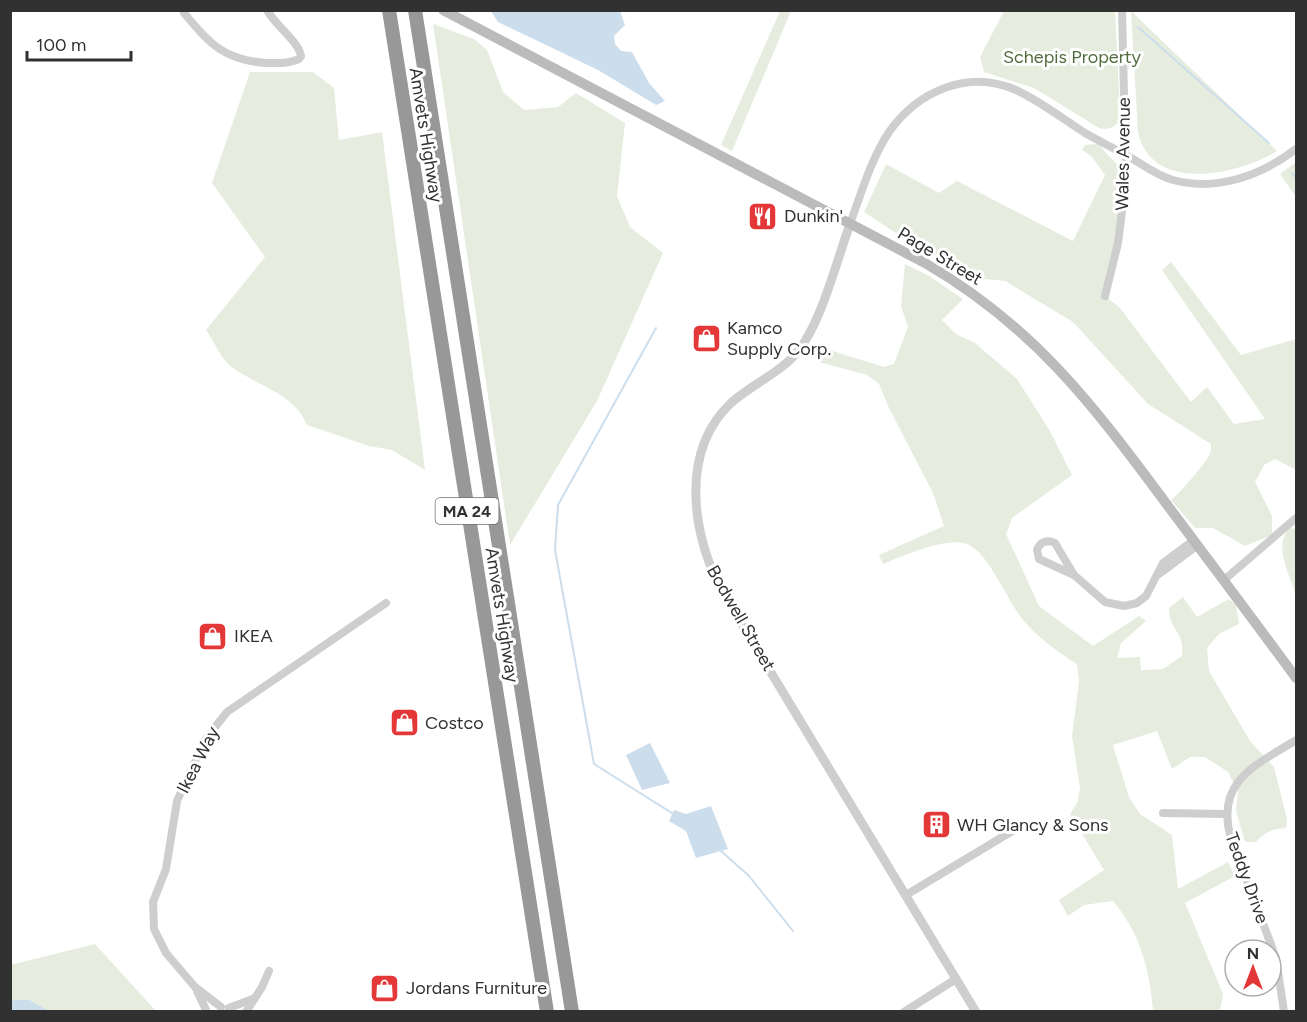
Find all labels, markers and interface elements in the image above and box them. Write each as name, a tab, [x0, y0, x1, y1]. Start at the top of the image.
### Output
scale bar	[27, 24, 130, 62]
text: 100 m	[36, 34, 86, 56]
park label: Schepis Property	[1003, 46, 1142, 68]
street label: Amvets Highway	[404, 66, 448, 205]
street label: Wales Avenue	[1111, 97, 1135, 211]
restaurant icon: Dunkin'	[747, 200, 779, 232]
place label: Dunkin'	[784, 205, 843, 227]
street label: Page Street	[894, 222, 986, 290]
place label: Kamco Supply Corp.	[727, 317, 831, 360]
shop icon: Kamco Supply Corp.	[690, 322, 722, 354]
road number: MA 24	[436, 498, 498, 524]
street label: Amvets Highway	[480, 546, 524, 685]
street label: Bodwell Street	[702, 561, 780, 675]
shop icon: IKEA	[197, 620, 229, 652]
place label: IKEA	[234, 625, 273, 647]
shop icon: Costco	[388, 707, 420, 739]
place label: Costco	[425, 712, 484, 734]
street label: Ikea Way	[172, 722, 224, 797]
building icon: WH Glancy & Sons	[920, 809, 952, 841]
place label: WH Glancy & Sons	[957, 814, 1108, 836]
street label: Teddy Drive	[1220, 829, 1274, 927]
north arrow	[1223, 938, 1283, 998]
text: N	[1247, 944, 1259, 963]
shop icon: Jordans Furniture	[369, 972, 401, 1004]
place label: Jordans Furniture	[406, 977, 547, 999]

